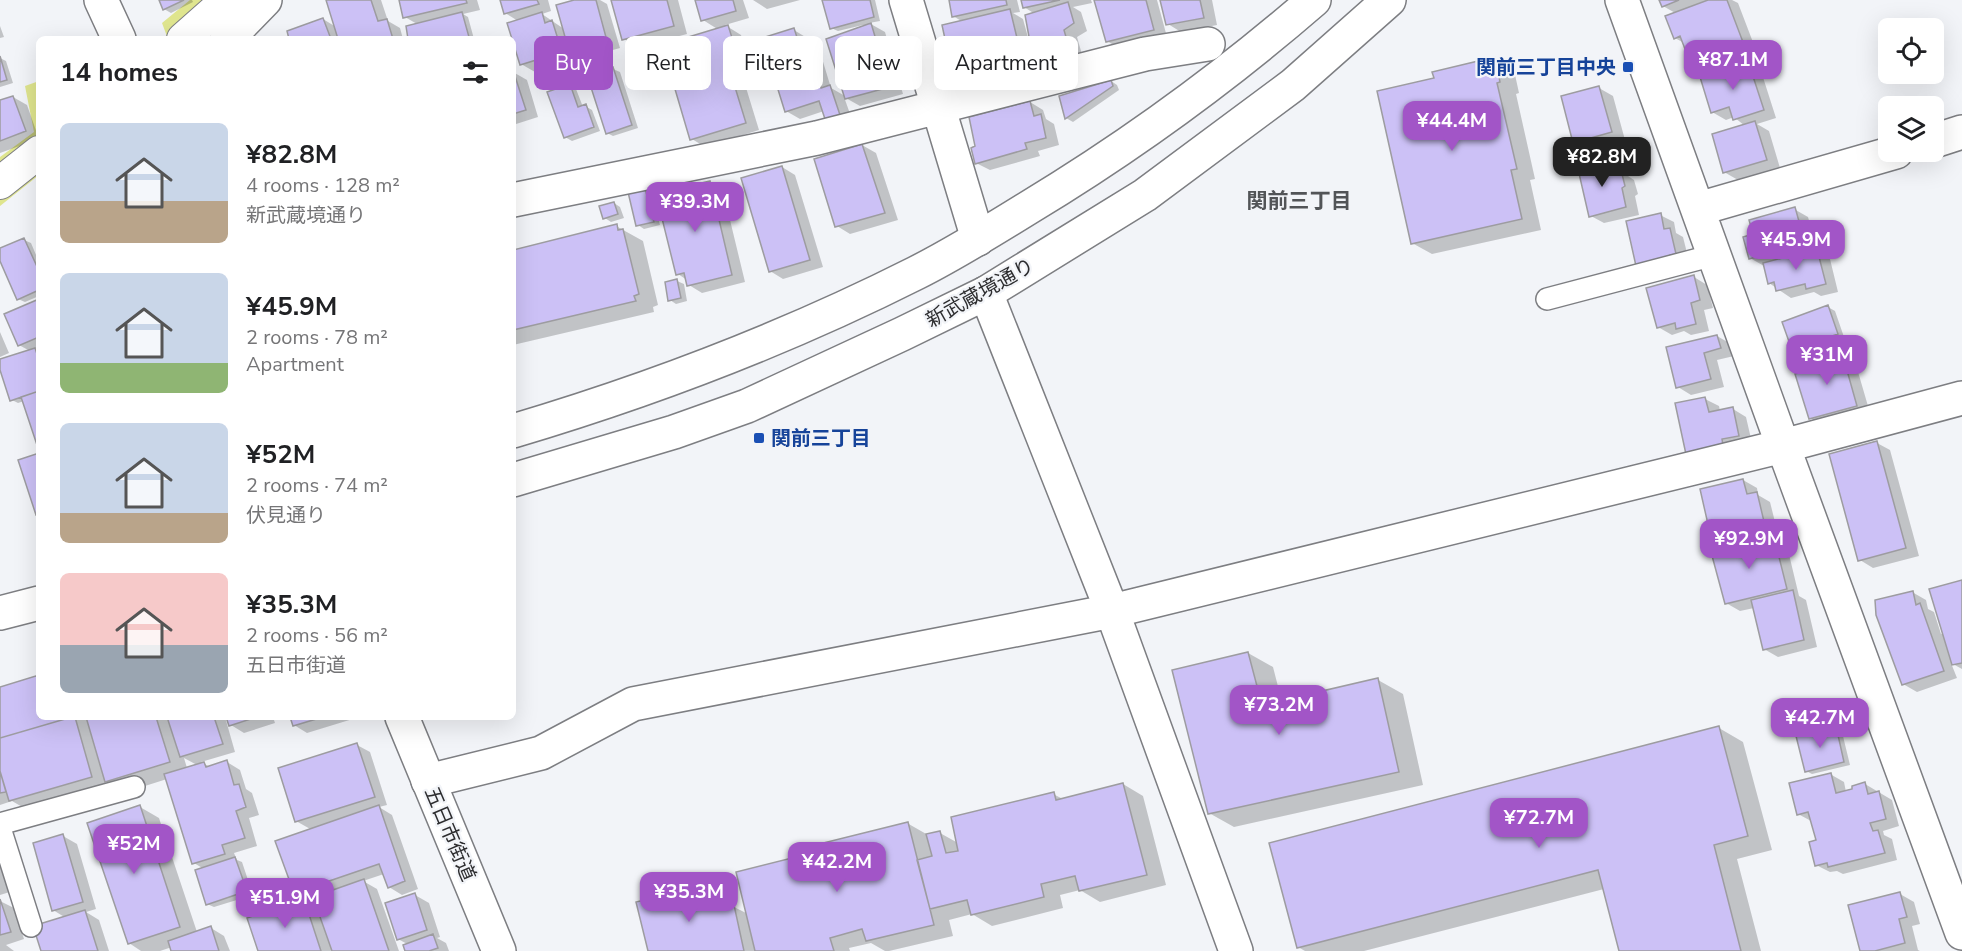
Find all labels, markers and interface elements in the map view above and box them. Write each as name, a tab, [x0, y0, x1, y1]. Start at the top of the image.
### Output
map controls	[1878, 18, 1944, 162]
button: locate	[1878, 18, 1944, 84]
chip: Buy	[534, 36, 613, 90]
chip: Rent	[625, 36, 711, 90]
chip: Filters	[723, 36, 823, 90]
chip: New	[835, 36, 922, 90]
chip: Apartment	[934, 36, 1078, 90]
pin: ¥87.1M	[1684, 40, 1782, 91]
text: ¥87.1M	[1698, 46, 1768, 73]
place label: 関前三丁目中央	[1476, 54, 1616, 81]
text: 14 homes	[60, 55, 178, 90]
icon: filters	[459, 56, 492, 89]
marker: 関前三丁目中央	[1621, 60, 1635, 74]
button: layers	[1878, 96, 1944, 162]
pin: ¥44.4M	[1403, 101, 1501, 152]
text: ¥44.4M	[1417, 107, 1487, 134]
text: ¥82.8M	[246, 137, 337, 172]
pin: ¥82.8M	[1553, 137, 1651, 188]
text: ¥82.8M	[1567, 143, 1637, 170]
icon: home	[108, 147, 180, 219]
text: 4 rooms · 128 m²	[246, 172, 400, 199]
pin: ¥39.3M	[646, 182, 744, 233]
district label: 関前三丁目	[1247, 187, 1352, 215]
text: ¥39.3M	[660, 188, 730, 215]
text: 新武蔵境通り	[246, 202, 366, 229]
pin: ¥45.9M	[1747, 220, 1845, 271]
text: ¥45.9M	[1761, 226, 1831, 253]
street label: 新武蔵境通り	[921, 252, 1039, 334]
text: ¥45.9M	[246, 289, 337, 324]
icon: home	[108, 297, 180, 369]
text: 2 rooms · 78 m²	[246, 324, 388, 351]
pin: ¥31M	[1791, 335, 1863, 386]
text: ¥31M	[1800, 341, 1854, 368]
text: Apartment	[246, 351, 344, 378]
place label: 関前三丁目	[771, 425, 871, 452]
marker: 関前三丁目	[752, 431, 766, 445]
text: ¥52M	[246, 437, 315, 472]
icon: home	[108, 447, 180, 519]
text: 2 rooms · 74 m²	[246, 472, 388, 499]
text: 伏見通り	[246, 502, 326, 529]
pin: ¥92.9M	[1700, 519, 1798, 570]
text: ¥92.9M	[1714, 525, 1784, 552]
text: ¥35.3M	[246, 587, 337, 622]
icon: home	[108, 597, 180, 669]
text: 2 rooms · 56 m²	[246, 622, 388, 649]
text: 五日市街道	[246, 652, 346, 679]
pin: ¥73.2M	[1230, 685, 1328, 736]
text: ¥73.2M	[1244, 691, 1314, 718]
pin: ¥42.7M	[1771, 698, 1869, 749]
text: ¥42.7M	[1785, 704, 1855, 731]
street label: 五日市街道	[418, 783, 482, 885]
pin: ¥72.7M	[1490, 798, 1588, 849]
text: ¥72.7M	[1504, 804, 1574, 831]
pin: ¥52M	[98, 824, 170, 875]
text: ¥52M	[107, 830, 161, 857]
pin: ¥42.2M	[788, 842, 886, 893]
text: ¥42.2M	[802, 848, 872, 875]
pin: ¥35.3M	[640, 872, 738, 923]
pin: ¥51.9M	[236, 878, 334, 929]
text: ¥35.3M	[654, 878, 724, 905]
text: ¥51.9M	[250, 884, 320, 911]

